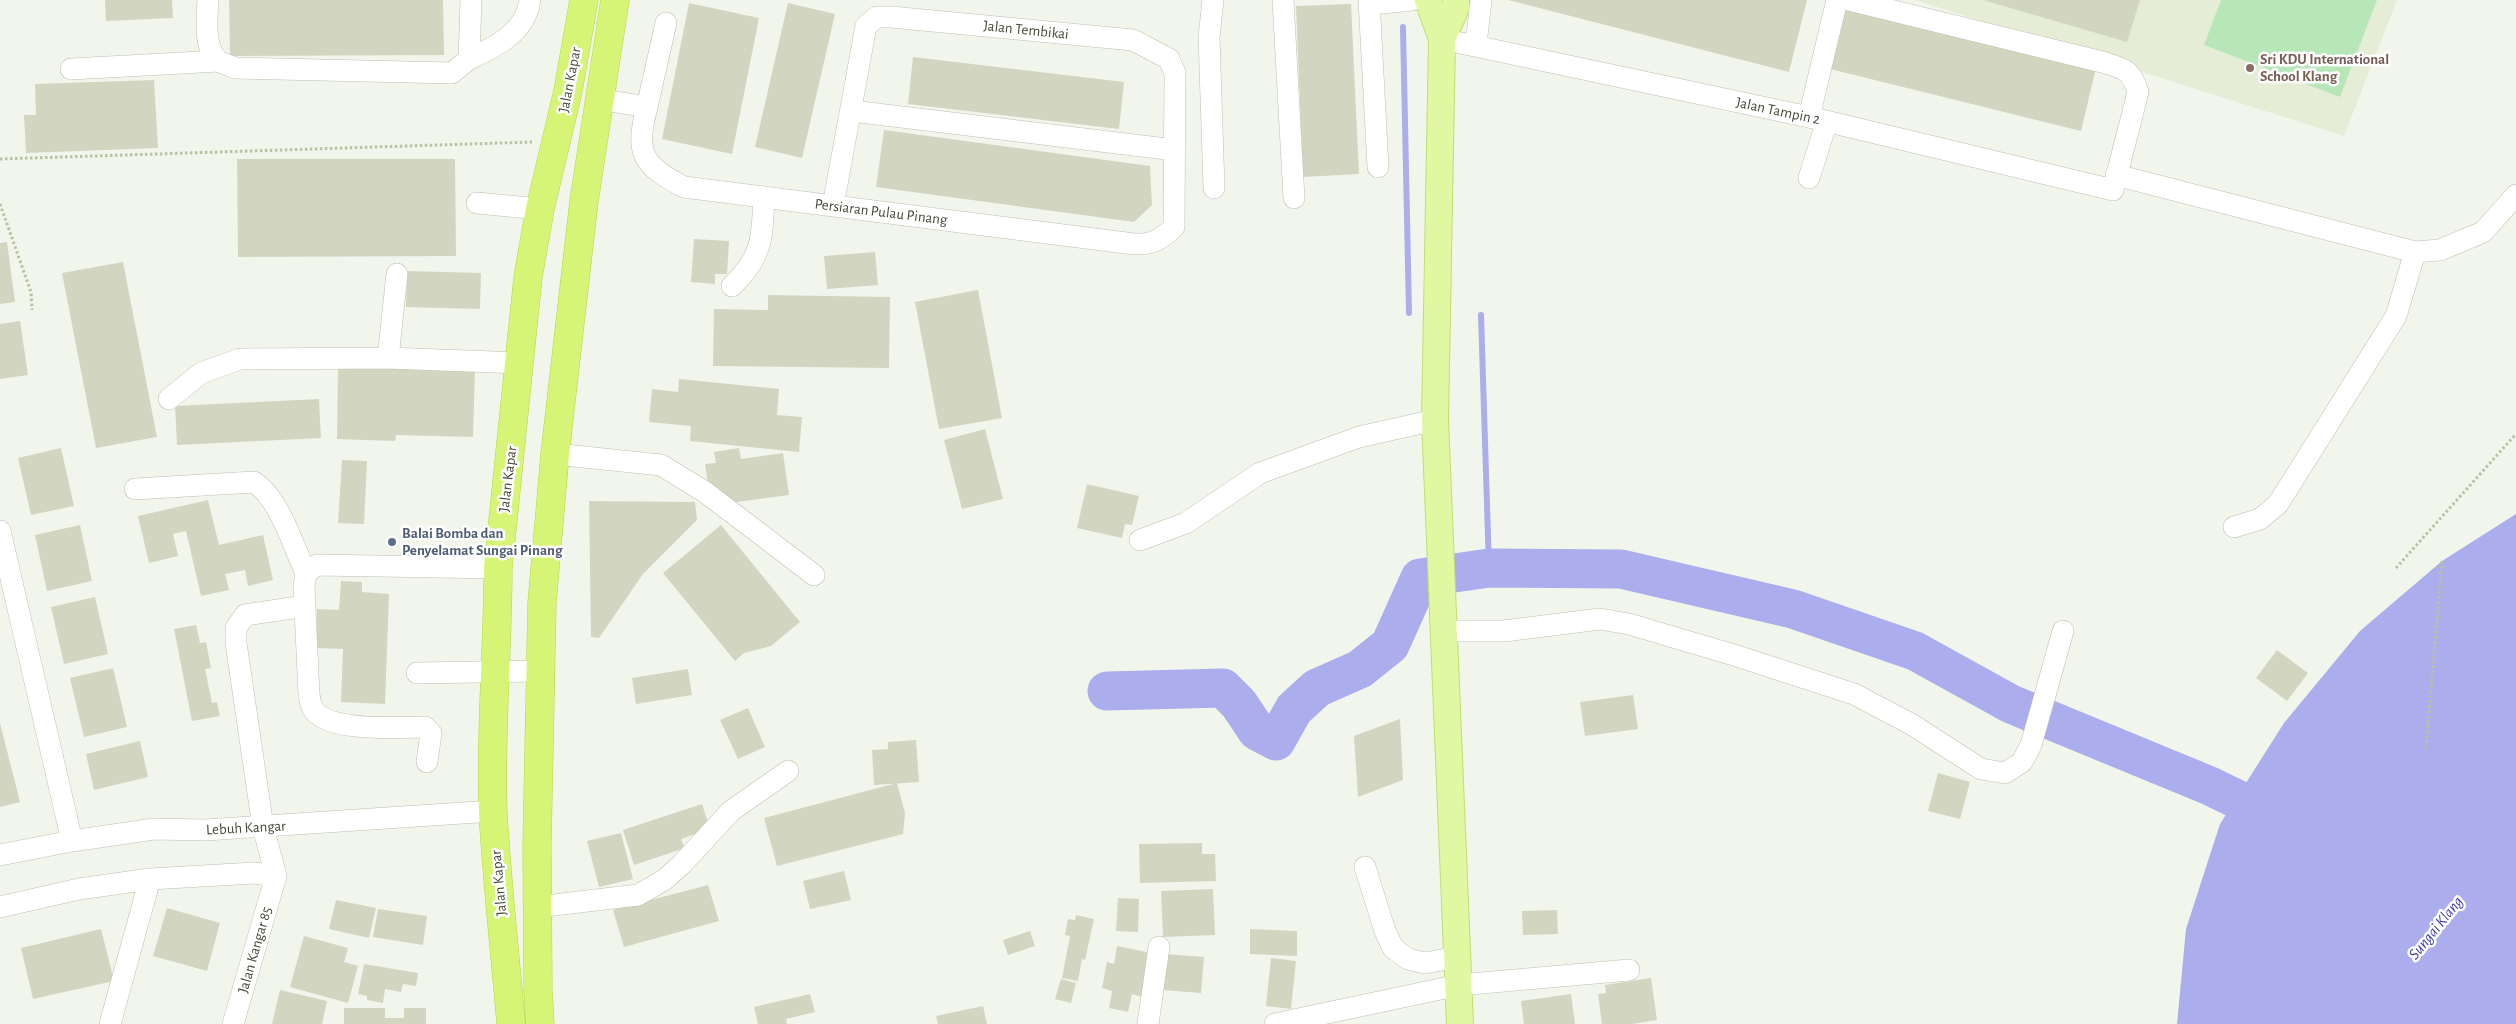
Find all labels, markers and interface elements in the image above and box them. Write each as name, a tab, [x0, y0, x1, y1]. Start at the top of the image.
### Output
street label: Jalan Tembikai	[982, 17, 1070, 43]
street label: Jalan Kapar	[555, 46, 585, 114]
place label: Sri KDU International School Klang	[2260, 50, 2389, 85]
marker: Sri KDU International School Klang	[2244, 62, 2256, 74]
street label: Jalan Tampin 2	[1734, 93, 1822, 129]
street label: Persiaran Pulau Pinang	[814, 195, 948, 229]
street label: Jalan Kapar	[495, 445, 521, 513]
place label: Balai Bomba dan Penyelamat Sungai Pinang	[402, 524, 562, 559]
marker: Balai Bomba dan Penyelamat Sungai Pinang	[386, 536, 398, 548]
street label: Lebuh Kangar	[206, 817, 286, 839]
street label: Jalan Kapar	[487, 849, 511, 917]
water label: Sungai Klang	[2405, 892, 2467, 964]
street label: Jalan Kangar 85	[234, 905, 276, 995]

